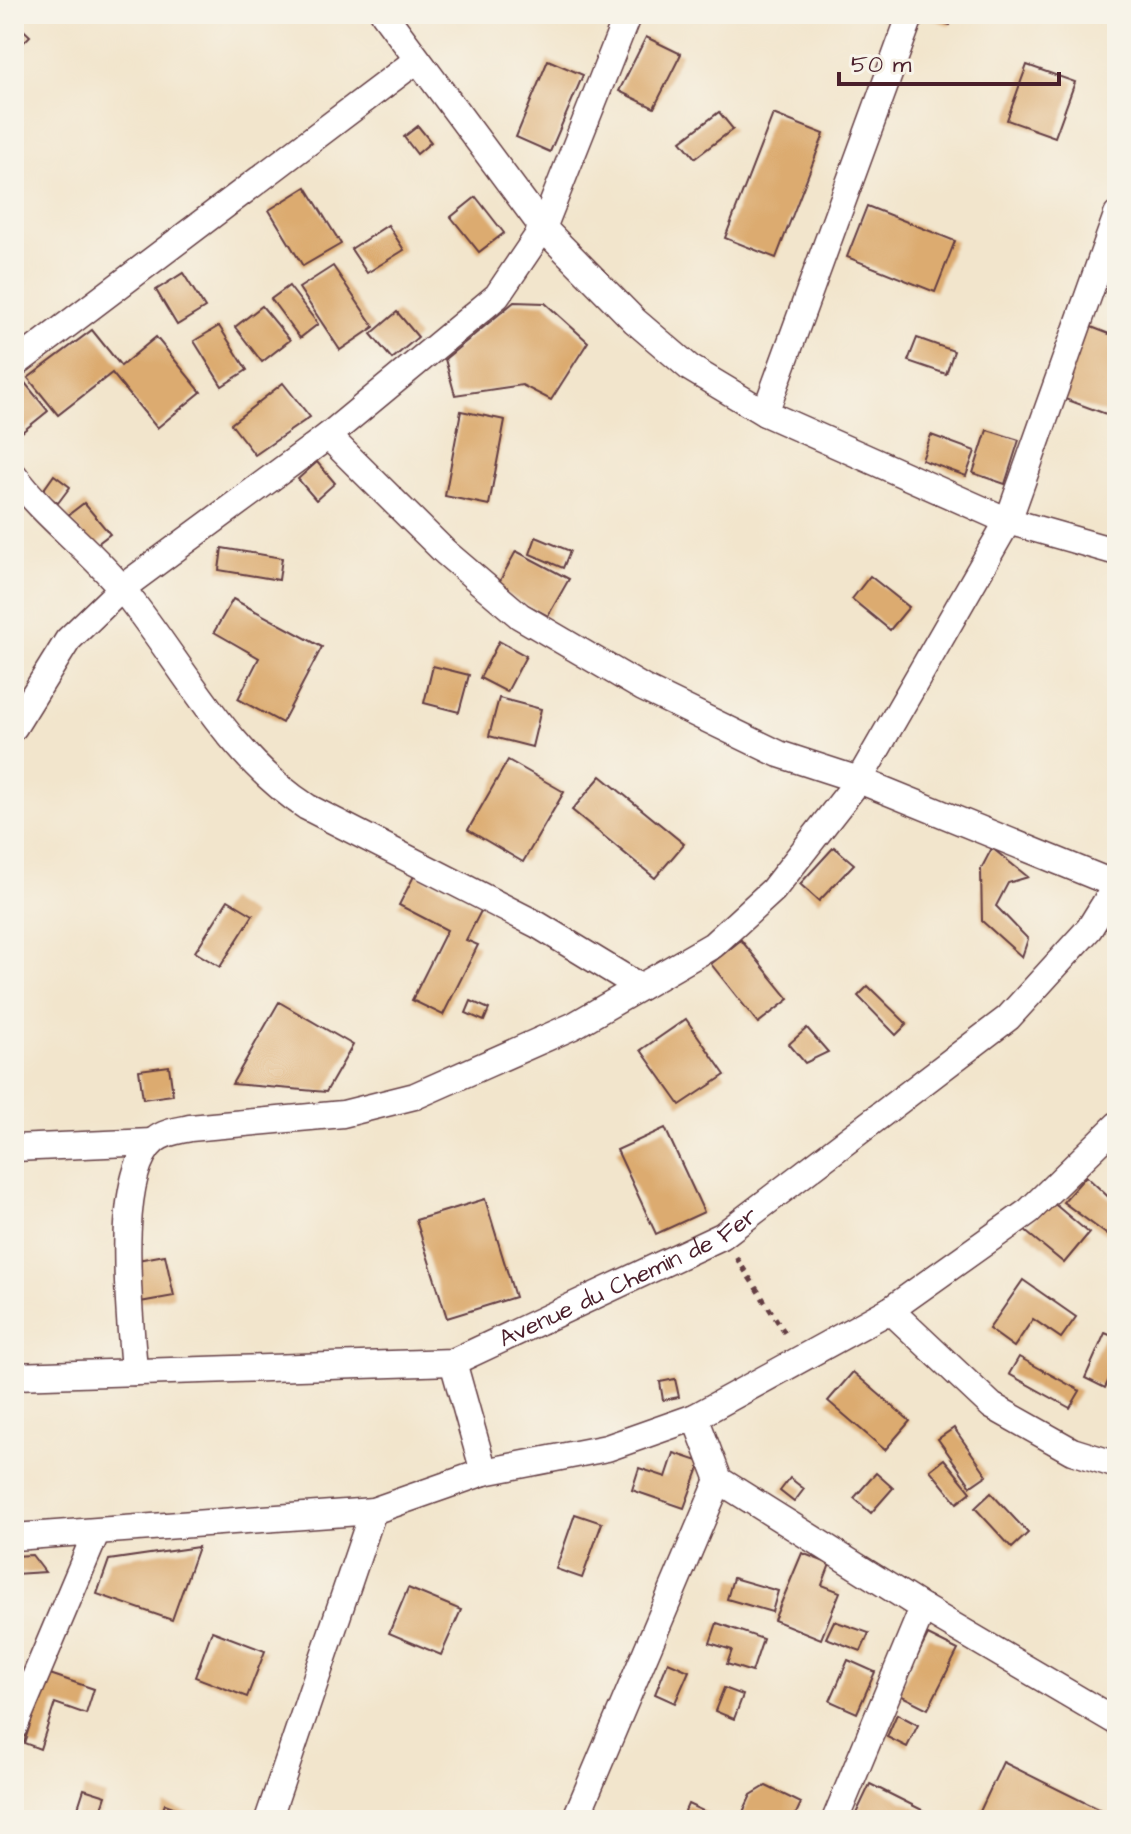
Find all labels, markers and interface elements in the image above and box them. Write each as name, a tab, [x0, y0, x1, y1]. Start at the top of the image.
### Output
scale bar	[839, 36, 1059, 86]
text: 50 m	[851, 48, 912, 82]
street label: Avenue du Chemin de Fer	[493, 1199, 765, 1356]

